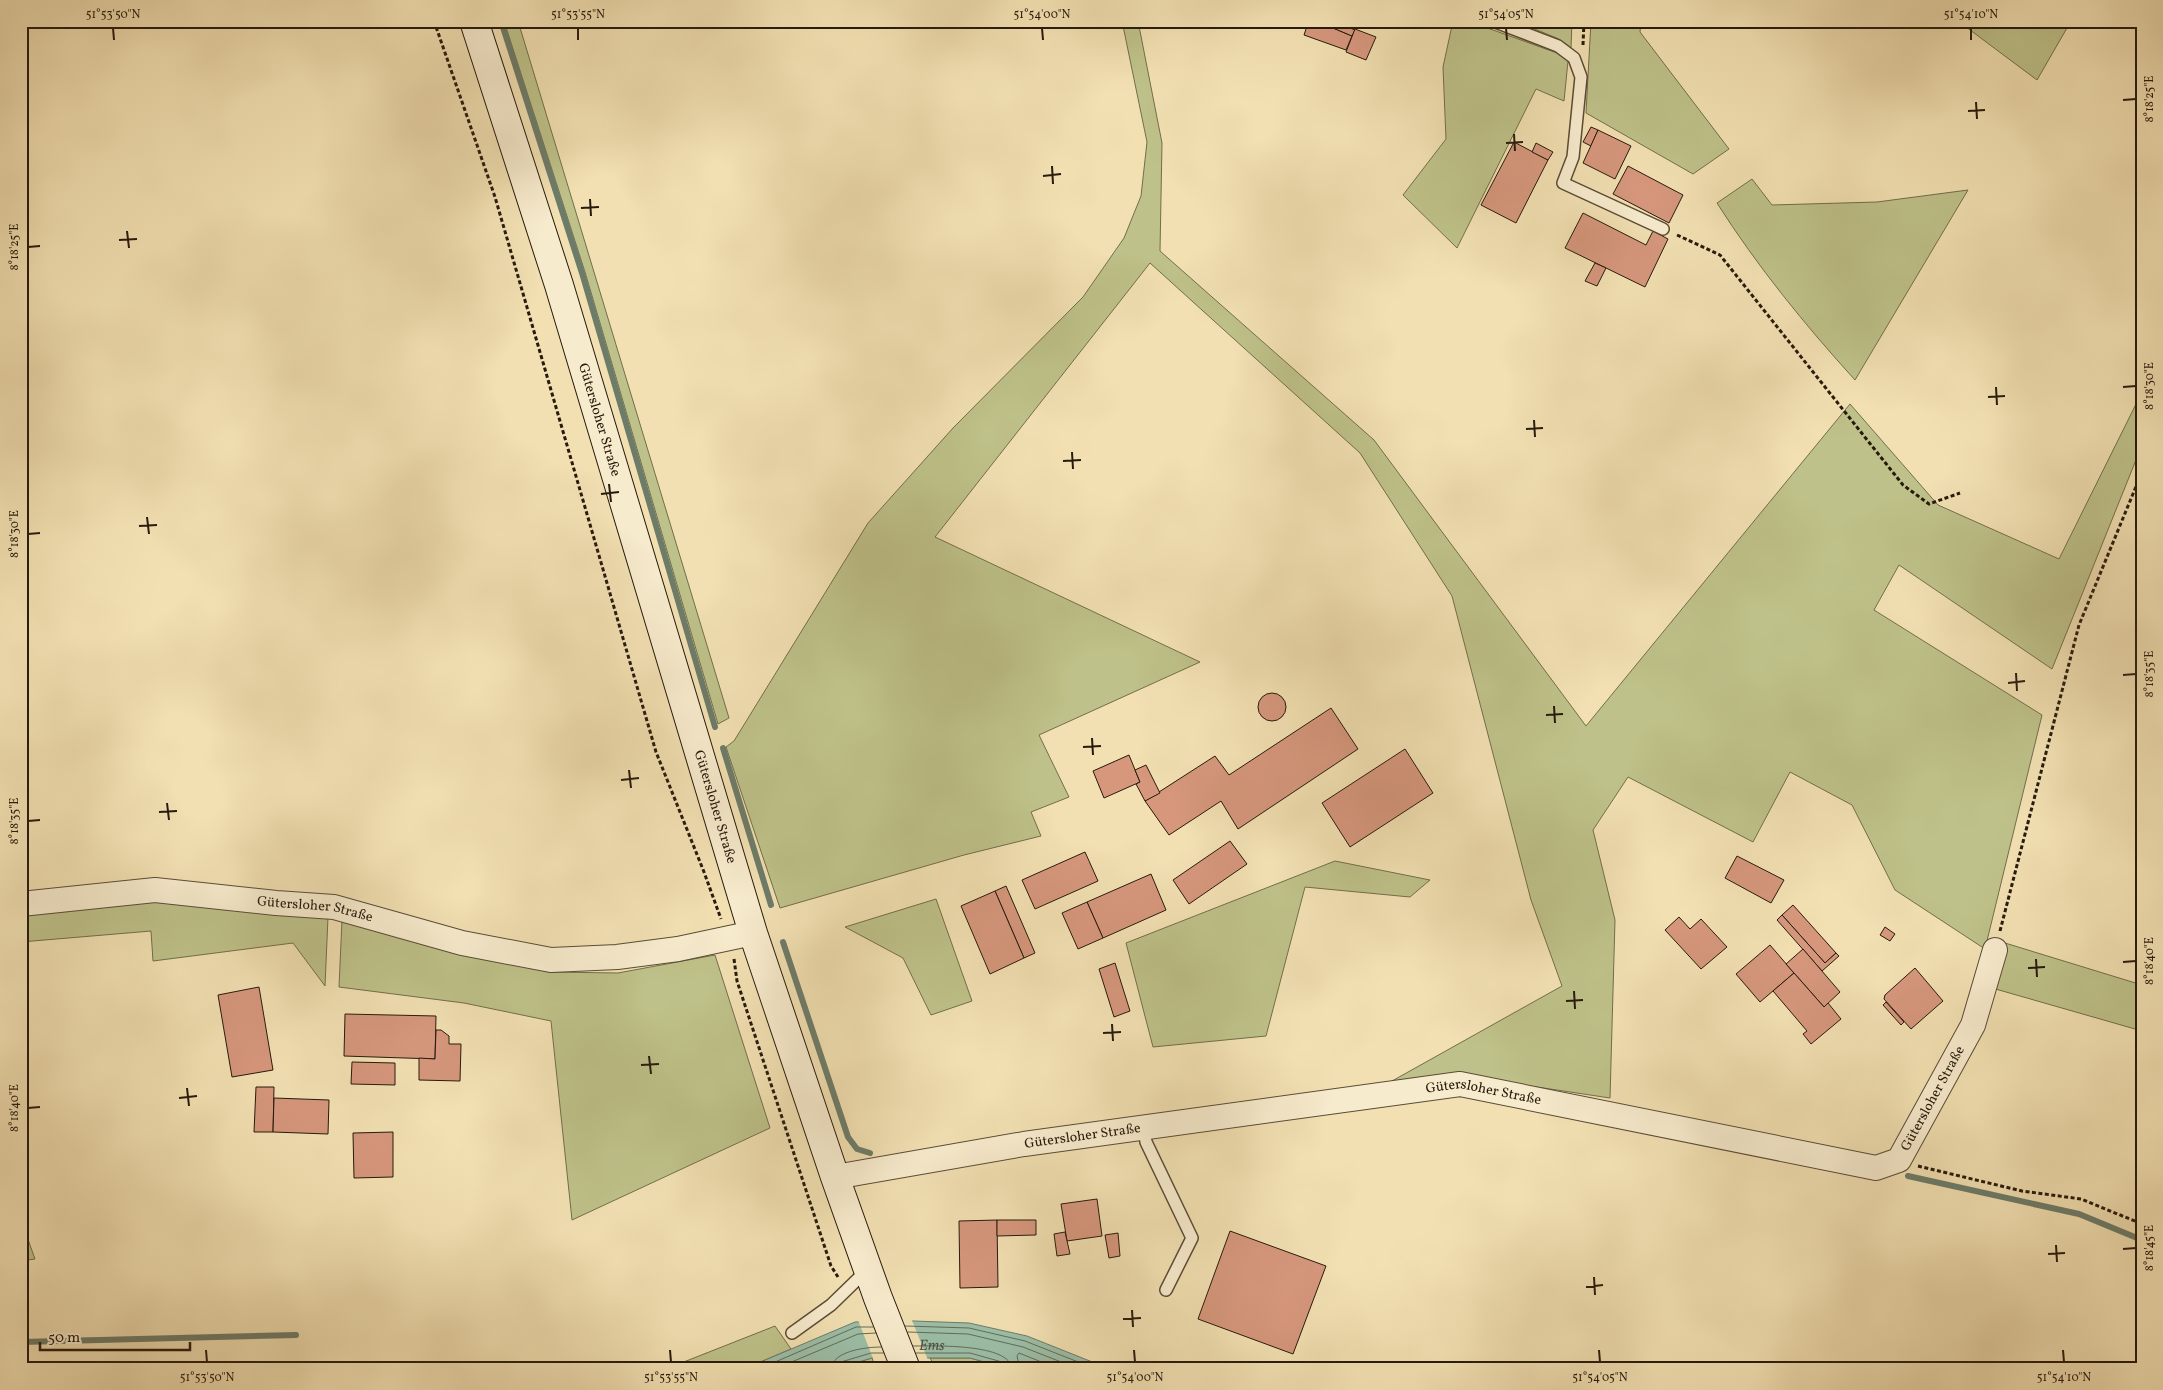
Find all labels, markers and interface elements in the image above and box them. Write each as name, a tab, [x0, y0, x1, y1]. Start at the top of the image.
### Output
text: 51°53'50"N	[86, 7, 140, 23]
text: 51°53'55"N	[551, 7, 605, 23]
text: 51°54'00"N	[1013, 7, 1071, 23]
text: 51°54'05"N	[1478, 7, 1534, 23]
text: 51°54'10"N	[1944, 7, 1998, 23]
text: 8°18'25"E	[2142, 75, 2158, 123]
text: 8°18'25"E	[7, 223, 23, 271]
street label: Gütersloher Straße	[573, 361, 625, 479]
text: 8°18'30"E	[2142, 362, 2158, 410]
text: 8°18'30"E	[7, 510, 23, 558]
text: 8°18'35"E	[2142, 651, 2158, 697]
street label: Gütersloher Straße	[689, 748, 741, 866]
text: 8°18'35"E	[7, 798, 23, 844]
street label: Gütersloher Straße	[256, 892, 375, 927]
text: 8°18'40"E	[2142, 937, 2158, 985]
street label: Gütersloher Straße	[1896, 1042, 1969, 1154]
street label: Gütersloher Straße	[1424, 1074, 1543, 1110]
text: 8°18'40"E	[7, 1084, 23, 1132]
street label: Gütersloher Straße	[1023, 1118, 1142, 1153]
text: 8°18'45"E	[2142, 1225, 2158, 1271]
scale bar	[40, 1320, 190, 1352]
text: 50 m	[48, 1328, 80, 1349]
water label: Ems	[919, 1335, 945, 1357]
text: 51°53'50"N	[180, 1370, 234, 1386]
text: 51°53'55"N	[644, 1370, 698, 1386]
text: 51°54'00"N	[1106, 1370, 1164, 1386]
text: 51°54'05"N	[1572, 1370, 1628, 1386]
text: 51°54'10"N	[2037, 1370, 2091, 1386]

